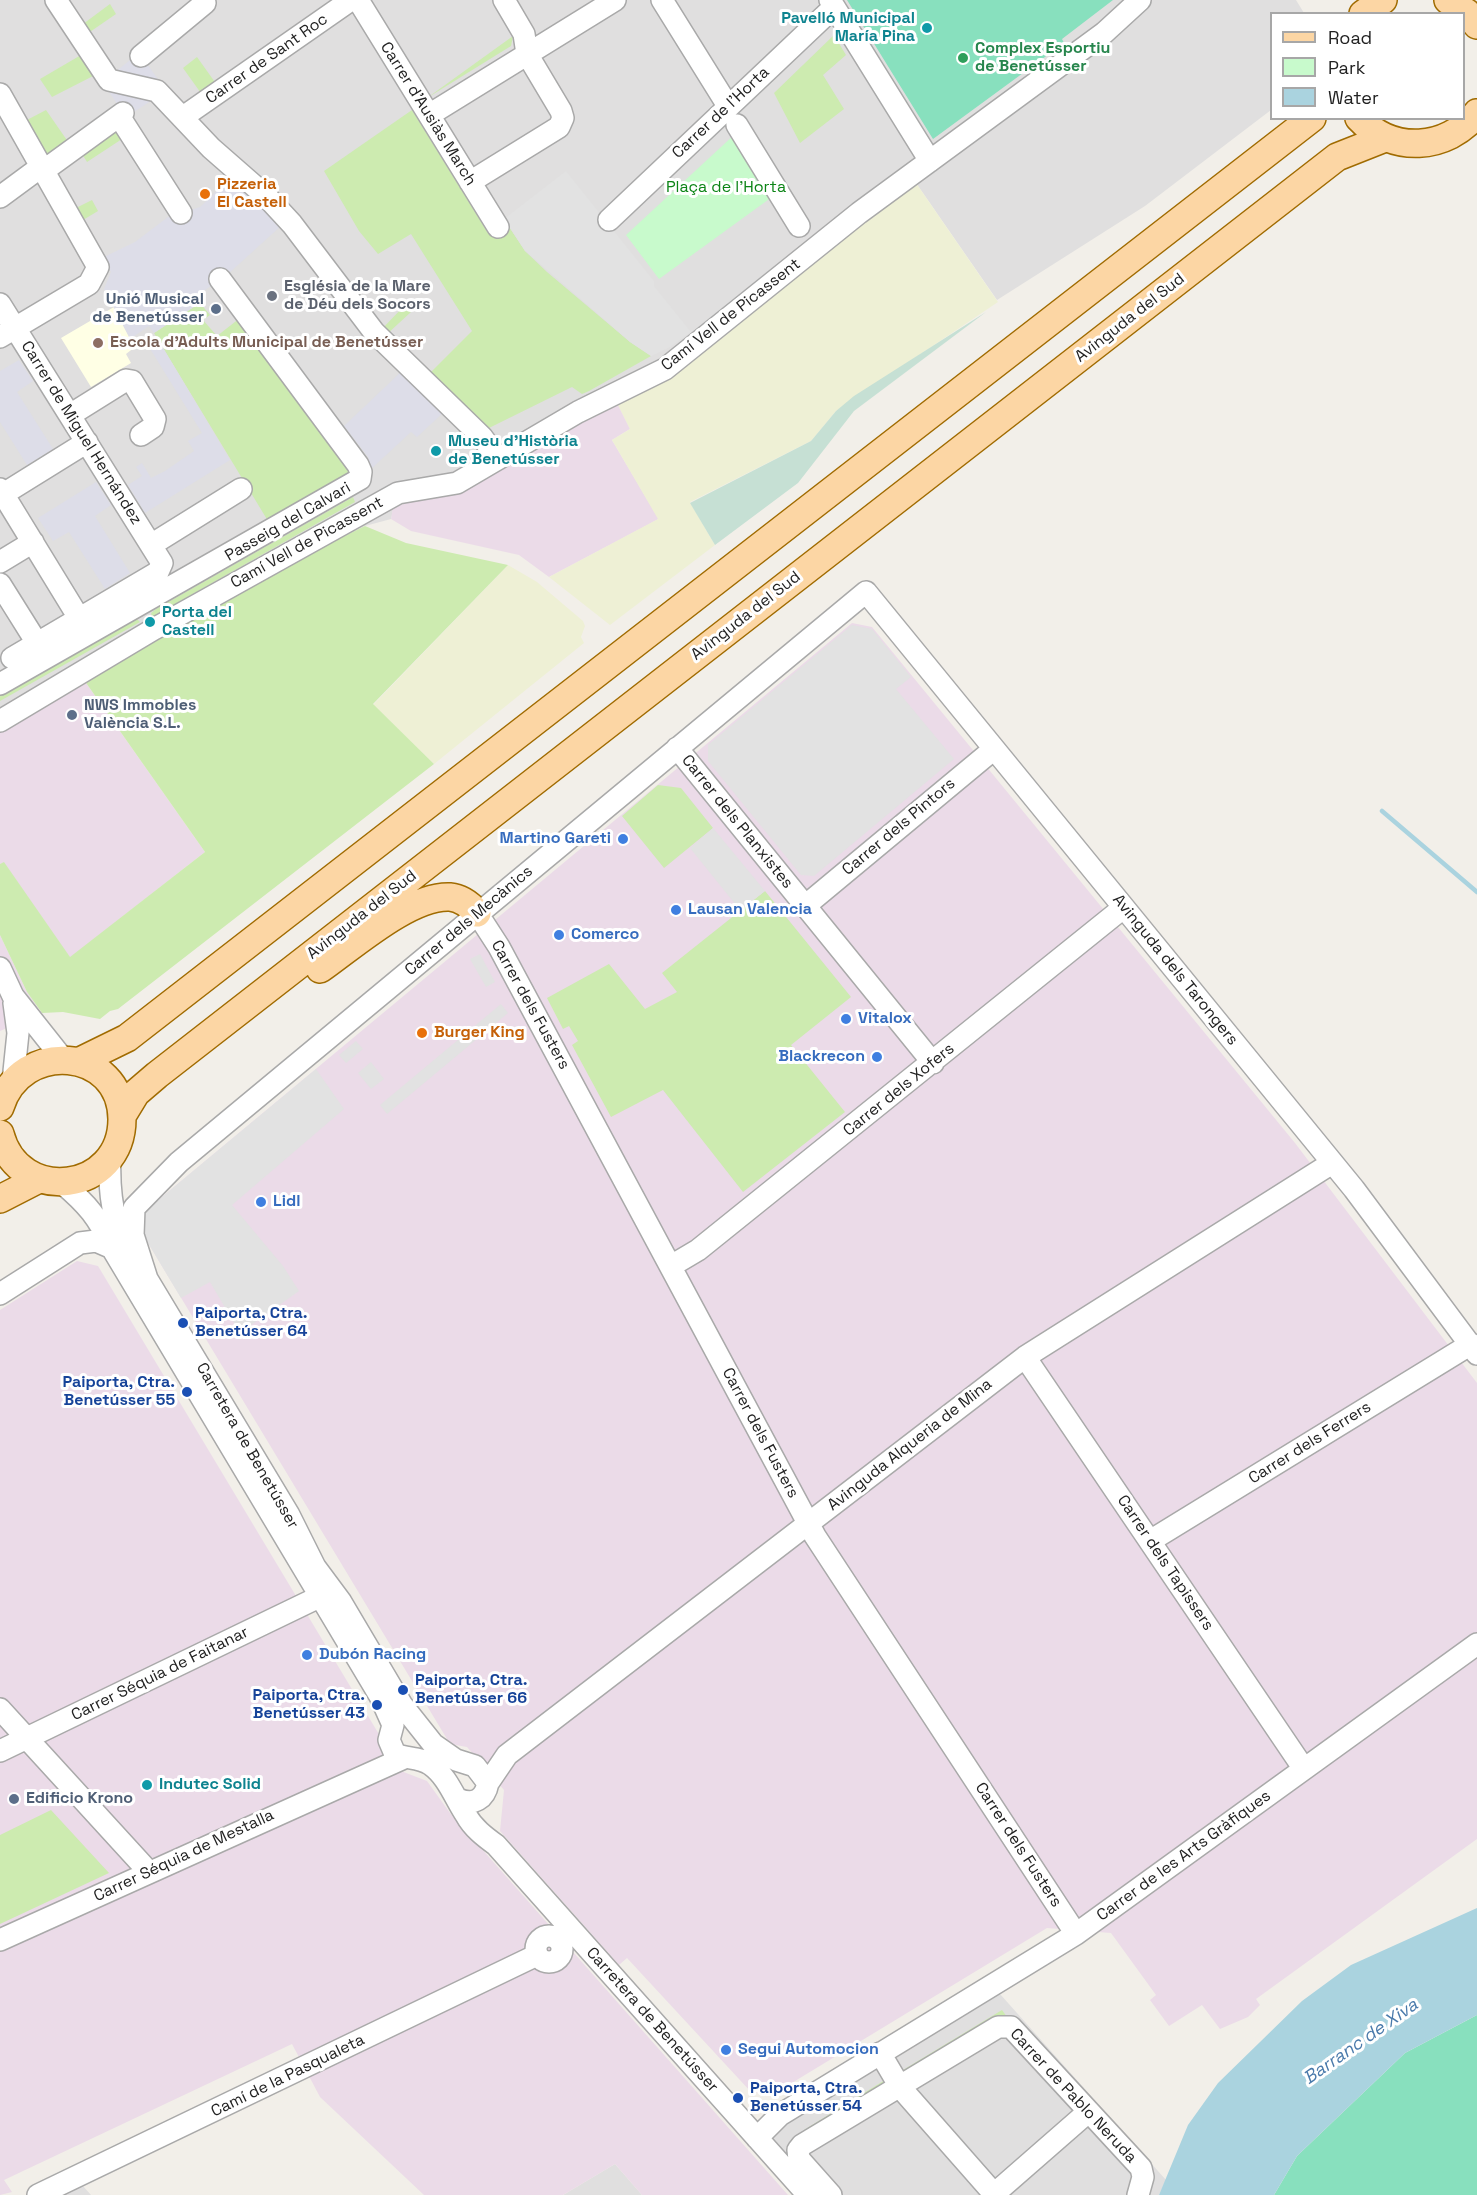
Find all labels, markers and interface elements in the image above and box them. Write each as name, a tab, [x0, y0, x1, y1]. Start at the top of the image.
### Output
place label: Pavelló Municipal María Pina	[781, 9, 915, 47]
street label: Carrer de Sant Roc	[202, 10, 332, 108]
legend	[1270, 12, 1465, 120]
marker: Pavelló Municipal María Pina	[920, 21, 934, 35]
text: Road	[1328, 26, 1372, 49]
street label: Carrer d'Ausiàs March	[376, 39, 480, 189]
place label: Complex Esportiu de Benetússer	[975, 39, 1110, 77]
marker: Complex Esportiu de Benetússer	[956, 51, 970, 65]
text: Park	[1328, 56, 1365, 79]
street label: Carrer de l’Horta	[669, 63, 773, 163]
text: Water	[1328, 86, 1379, 109]
place label: Pizzeria El Castell	[217, 175, 287, 213]
park label: Plaça de l'Horta	[666, 178, 786, 198]
marker: Pizzeria El Castell	[198, 187, 212, 201]
street label: Camí Vell de Picassent	[658, 255, 804, 375]
street label: Avinguda del Sud	[1071, 269, 1189, 367]
place label: Església de la Mare de Déu dels Socors	[284, 277, 431, 315]
marker: Església de la Mare de Déu dels Socors	[265, 289, 279, 303]
place label: Unió Musical de Benetússer	[92, 290, 204, 328]
marker: Unió Musical de Benetússer	[209, 302, 223, 316]
place label: Escola d'Adults Municipal de Benetússer	[110, 333, 423, 353]
marker: Escola d'Adults Municipal de Benetússer	[91, 336, 105, 350]
street label: Carrer de Miguel Hernández	[16, 338, 146, 528]
place label: Museu d'Història de Benetússer	[448, 432, 578, 470]
marker: Museu d'Història de Benetússer	[429, 444, 443, 458]
street label: Passeig del Calvari	[222, 478, 354, 566]
street label: Camí Vell de Picassent	[227, 493, 387, 593]
street label: Avinguda del Sud	[687, 567, 805, 665]
place label: Porta del Castell	[162, 603, 232, 641]
marker: Porta del Castell	[143, 615, 157, 629]
place label: NWS Immobles València S.L.	[84, 696, 196, 734]
marker: NWS Immobles València S.L.	[65, 708, 79, 722]
street label: Carrer dels Planxistes	[677, 751, 797, 893]
street label: Carrer dels Pintors	[839, 774, 959, 880]
place label: Martino Gareti	[500, 829, 611, 849]
marker: Martino Gareti	[616, 832, 630, 846]
street label: Carrer dels Mecànics	[401, 862, 537, 980]
street label: Avinguda del Sud	[303, 866, 421, 964]
street label: Avinguda dels Tarongers	[1108, 891, 1242, 1049]
place label: Lausan Valencia	[688, 900, 812, 920]
marker: Lausan Valencia	[669, 903, 683, 917]
place label: Comerco	[571, 925, 639, 945]
marker: Comerco	[552, 928, 566, 942]
street label: Carrer dels Fusters	[487, 937, 573, 1073]
place label: Vitalox	[858, 1009, 912, 1029]
marker: Vitalox	[839, 1012, 853, 1026]
place label: Burger King	[434, 1023, 525, 1043]
marker: Burger King	[415, 1026, 429, 1040]
street label: Carrer dels Xofers	[840, 1039, 958, 1141]
place label: Blackrecon	[778, 1047, 865, 1067]
marker: Blackrecon	[870, 1050, 884, 1064]
place label: Lidl	[273, 1192, 300, 1212]
marker: Lidl	[254, 1195, 268, 1209]
place label: Paiporta, Ctra. Benetússer 64	[195, 1304, 307, 1342]
marker: Paiporta, Ctra. Benetússer 64	[176, 1316, 190, 1330]
street label: Carretera de Benetússer	[192, 1360, 302, 1532]
street label: Carrer dels Fusters	[718, 1365, 802, 1501]
place label: Paiporta, Ctra. Benetússer 55	[63, 1373, 175, 1411]
street label: Avinguda Alqueria de Mina	[824, 1375, 996, 1515]
marker: Paiporta, Ctra. Benetússer 55	[180, 1385, 194, 1399]
street label: Carrer dels Ferrers	[1245, 1398, 1375, 1488]
street label: Carrer dels Tapissers	[1113, 1492, 1217, 1634]
street label: Carrer Séquia de Faitanar	[68, 1623, 252, 1725]
place label: Dubón Racing	[319, 1645, 426, 1665]
marker: Dubón Racing	[300, 1648, 314, 1662]
place label: Paiporta, Ctra. Benetússer 66	[415, 1671, 527, 1709]
marker: Paiporta, Ctra. Benetússer 66	[396, 1683, 410, 1697]
place label: Paiporta, Ctra. Benetússer 43	[253, 1686, 365, 1724]
marker: Paiporta, Ctra. Benetússer 43	[370, 1698, 384, 1712]
place label: Indutec Solid	[159, 1775, 261, 1795]
marker: Indutec Solid	[140, 1778, 154, 1792]
street label: Carrer dels Fusters	[971, 1779, 1065, 1911]
street label: Carrer de les Arts Gràfiques	[1093, 1786, 1275, 1926]
place label: Edificio Krono	[26, 1789, 133, 1809]
marker: Edificio Krono	[7, 1792, 21, 1806]
street label: Carrer Séquia de Mestalla	[91, 1806, 277, 1906]
street label: Carretera de Benetússer	[582, 1944, 722, 2096]
water label: Barranc de Xiva	[1300, 1994, 1422, 2090]
street label: Carrer de Pablo Neruda	[1006, 2025, 1140, 2167]
street label: Camí de la Pasqualeta	[208, 2030, 368, 2122]
place label: Segui Automocion	[738, 2040, 879, 2060]
marker: Segui Automocion	[719, 2043, 733, 2057]
place label: Paiporta, Ctra. Benetússer 54	[750, 2079, 862, 2117]
marker: Paiporta, Ctra. Benetússer 54	[731, 2091, 745, 2105]

